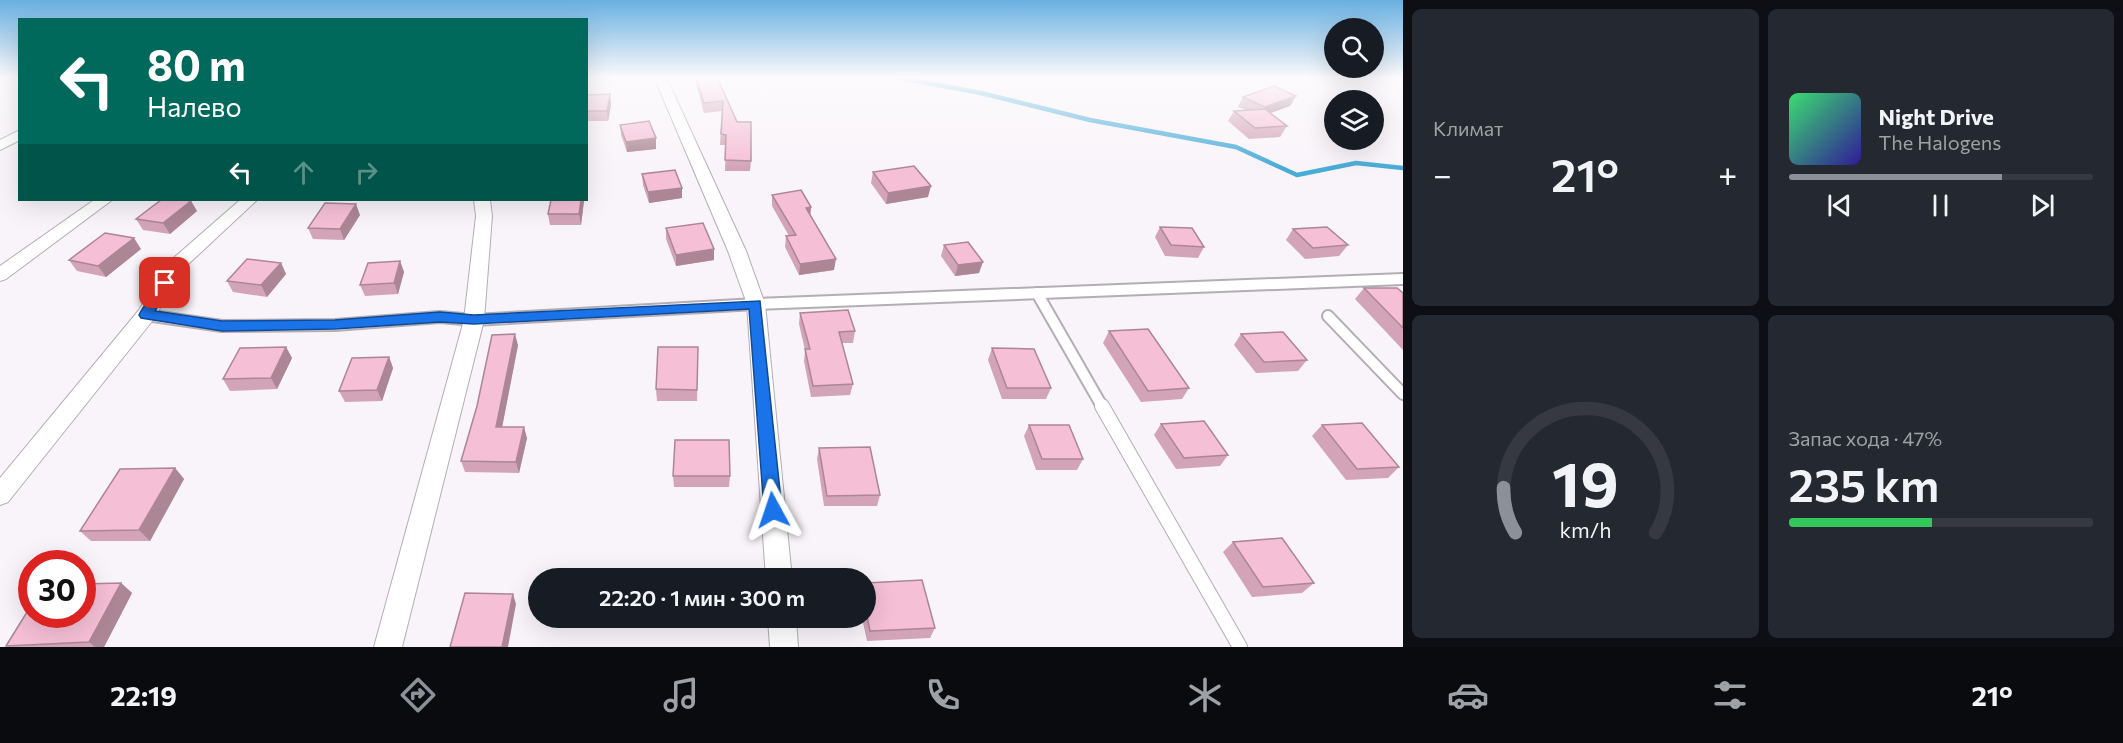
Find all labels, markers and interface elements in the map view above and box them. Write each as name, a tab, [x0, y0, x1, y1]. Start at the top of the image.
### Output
map controls	[1324, 18, 1384, 150]
button: search	[1324, 18, 1384, 78]
text: 80 m	[147, 38, 246, 90]
icon: left	[48, 42, 126, 120]
text: Налево	[147, 90, 242, 123]
button: layers	[1324, 90, 1384, 150]
text: Night Drive	[1879, 103, 1994, 130]
text: Климат	[1433, 116, 1503, 140]
text: The Halogens	[1879, 130, 2001, 154]
text: 21°	[1551, 146, 1619, 201]
text: −	[1433, 153, 1452, 194]
text: +	[1718, 153, 1738, 194]
icon: left	[224, 156, 257, 189]
icon: ahead	[287, 156, 320, 189]
icon: right	[350, 156, 383, 189]
icon: previous	[1823, 189, 1856, 222]
icon: pause	[1924, 189, 1957, 222]
icon: next	[2026, 189, 2059, 222]
pin	[139, 257, 190, 308]
icon: arrive	[148, 266, 181, 299]
text: Запас хода · 47%	[1789, 426, 1942, 450]
text: 19	[1552, 444, 1619, 520]
text: 235 km	[1789, 456, 1939, 511]
position arrow	[741, 478, 805, 542]
text: km/h	[1559, 517, 1611, 543]
speed limit sign: 30	[18, 550, 96, 628]
text: 22:20 · 1 мин · 300 m	[599, 584, 805, 611]
icon: directions	[397, 674, 439, 716]
icon: music	[660, 674, 702, 716]
icon: phone	[922, 674, 964, 716]
icon: climate	[1184, 674, 1226, 716]
icon: car	[1447, 674, 1489, 716]
icon: filters	[1709, 674, 1751, 716]
text: 22:19	[110, 679, 177, 712]
text: 21°	[1971, 679, 2013, 712]

